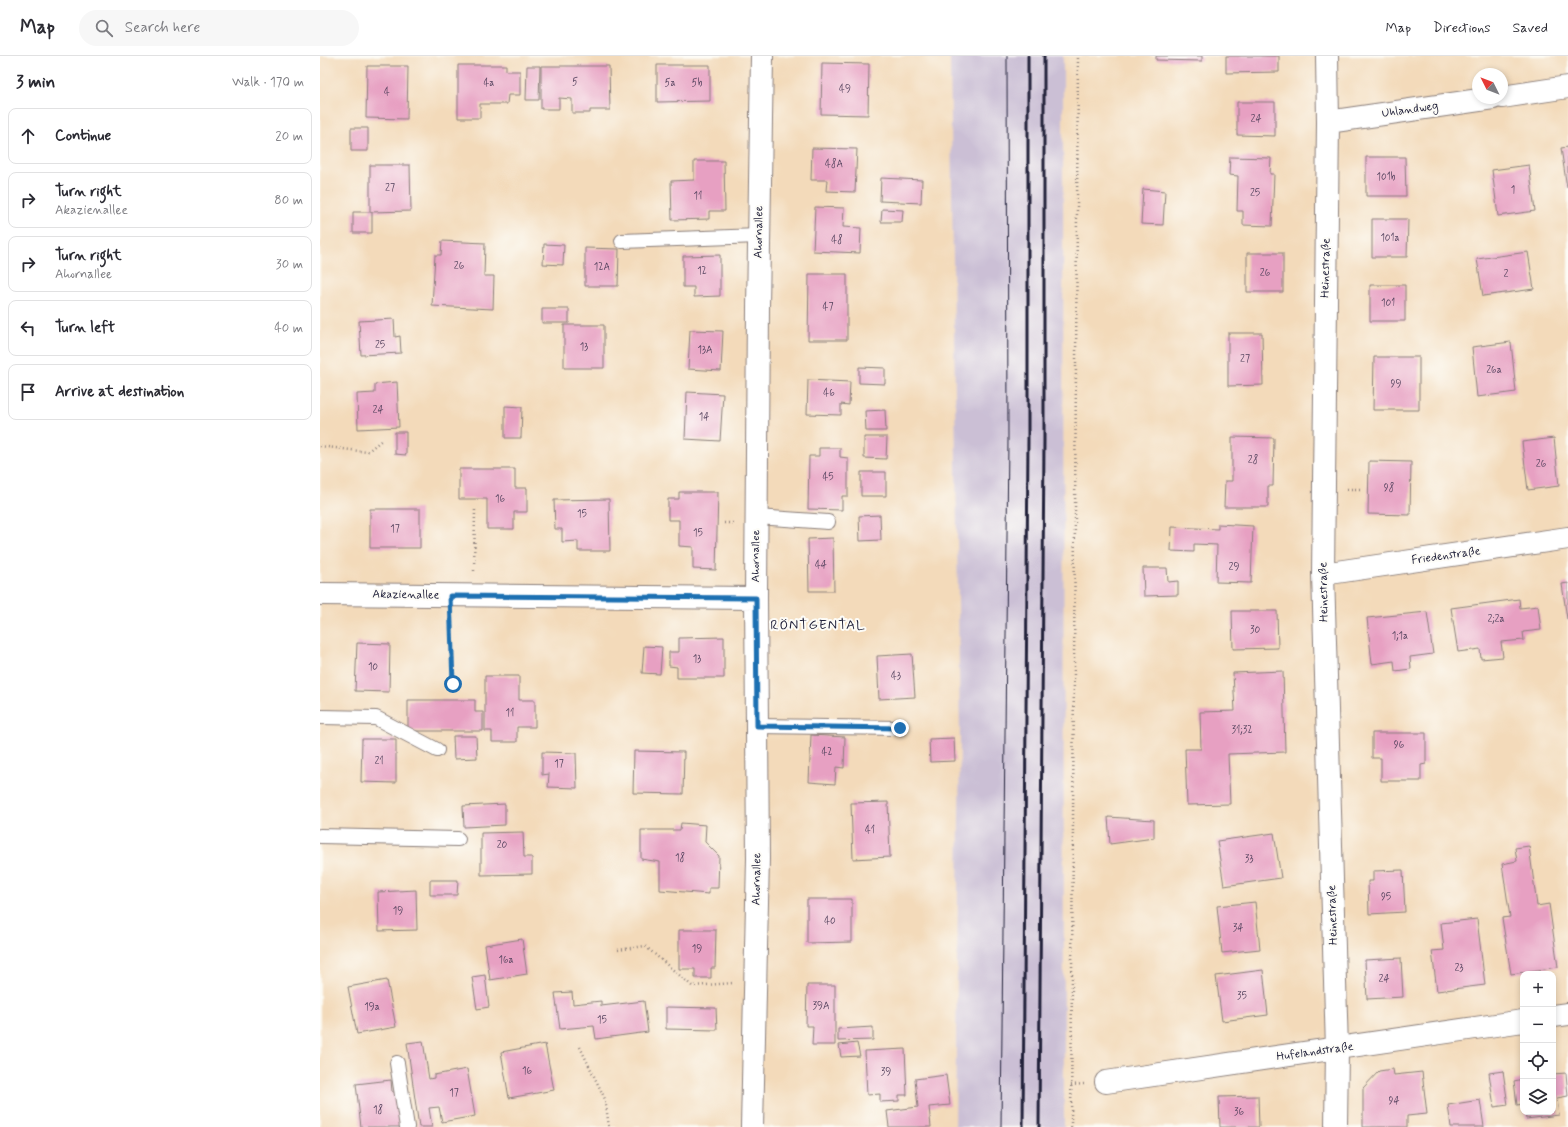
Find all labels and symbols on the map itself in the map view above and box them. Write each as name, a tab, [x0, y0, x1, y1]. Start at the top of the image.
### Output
north arrow	[1472, 68, 1508, 104]
house number: 5	[572, 76, 578, 89]
house number: 4a	[484, 77, 494, 90]
house number: 5a	[664, 77, 676, 90]
house number: 5b	[692, 77, 703, 90]
house number: 49	[839, 83, 851, 96]
house number: 4	[384, 86, 390, 99]
street label: Uhlandweg	[1381, 98, 1439, 122]
house number: 24	[1251, 113, 1261, 126]
house number: 48A	[825, 157, 843, 171]
house number: 101b	[1377, 171, 1396, 184]
house number: 27	[385, 182, 395, 195]
house number: 1	[1511, 184, 1515, 197]
house number: 25	[1250, 187, 1260, 200]
house number: 11	[694, 190, 702, 203]
street label: Ahornallee	[751, 205, 767, 259]
house number: 101a	[1380, 232, 1400, 245]
house number: 48	[831, 233, 843, 247]
street label: Heinestraße	[1317, 238, 1335, 298]
house number: 26	[454, 260, 465, 273]
house number: 12A	[594, 261, 610, 274]
house number: 12	[697, 265, 707, 278]
house number: 26	[1260, 267, 1271, 280]
house number: 2	[1504, 268, 1509, 281]
house number: 101	[1381, 297, 1395, 310]
house number: 47	[823, 301, 833, 314]
house number: 25	[375, 339, 385, 352]
house number: 13	[580, 341, 588, 354]
house number: 13A	[697, 344, 713, 357]
house number: 27	[1240, 353, 1250, 366]
house number: 26a	[1486, 364, 1502, 377]
house number: 99	[1391, 378, 1401, 391]
house number: 46	[823, 387, 835, 400]
house number: 24	[373, 404, 383, 417]
house number: 14	[699, 411, 709, 424]
house number: 28	[1248, 453, 1258, 467]
house number: 26	[1536, 458, 1547, 471]
house number: 45	[822, 471, 834, 484]
house number: 98	[1384, 481, 1394, 495]
house number: 16	[495, 493, 505, 506]
house number: 15	[577, 508, 587, 521]
house number: 17	[390, 523, 400, 536]
house number: 15	[693, 527, 703, 540]
street label: Ahornallee	[748, 529, 764, 582]
street label: Friedenstraße	[1411, 543, 1482, 569]
house number: 44	[815, 559, 827, 572]
house number: 29	[1229, 561, 1239, 574]
street label: Heinestraße	[1315, 562, 1333, 622]
street label: Akazienallee	[372, 586, 440, 604]
house number: 2;2a	[1487, 613, 1505, 626]
district label: RÖNTGENTAL	[770, 616, 866, 634]
house number: 30	[1250, 624, 1260, 637]
house number: 1;1a	[1392, 630, 1408, 643]
house number: 13	[693, 653, 701, 666]
house number: 10	[368, 661, 378, 674]
house number: 43	[891, 670, 901, 683]
route start	[444, 675, 462, 693]
house number: 11	[506, 707, 514, 720]
route end	[891, 719, 909, 737]
house number: 31;32	[1232, 724, 1252, 737]
house number: 96	[1394, 739, 1405, 752]
house number: 42	[821, 746, 833, 759]
house number: 21	[374, 755, 384, 768]
house number: 17	[554, 758, 564, 771]
house number: 41	[865, 824, 875, 837]
house number: 20	[497, 839, 508, 852]
house number: 18	[675, 851, 685, 865]
street label: Ahornallee	[749, 852, 765, 906]
house number: 33	[1245, 853, 1253, 866]
street label: Heinestraße	[1324, 885, 1342, 945]
house number: 95	[1381, 891, 1391, 904]
house number: 19	[393, 905, 403, 918]
house number: 40	[824, 915, 836, 928]
house number: 34	[1233, 922, 1243, 935]
house number: 19	[692, 943, 702, 956]
house number: 16a	[498, 954, 514, 967]
house number: 23	[1454, 962, 1464, 975]
house number: 24	[1379, 973, 1389, 986]
house number: 35	[1237, 990, 1247, 1003]
house number: 39A	[812, 1000, 830, 1013]
house number: 19a	[364, 1001, 380, 1014]
house number: 15	[597, 1014, 607, 1027]
street label: Hufelandstraße	[1275, 1039, 1355, 1065]
house number: 16	[522, 1065, 532, 1078]
house number: 39	[881, 1066, 891, 1079]
house number: 17	[449, 1087, 459, 1100]
house number: 94	[1389, 1095, 1399, 1108]
house number: 18	[373, 1103, 383, 1117]
house number: 36	[1234, 1106, 1244, 1119]

